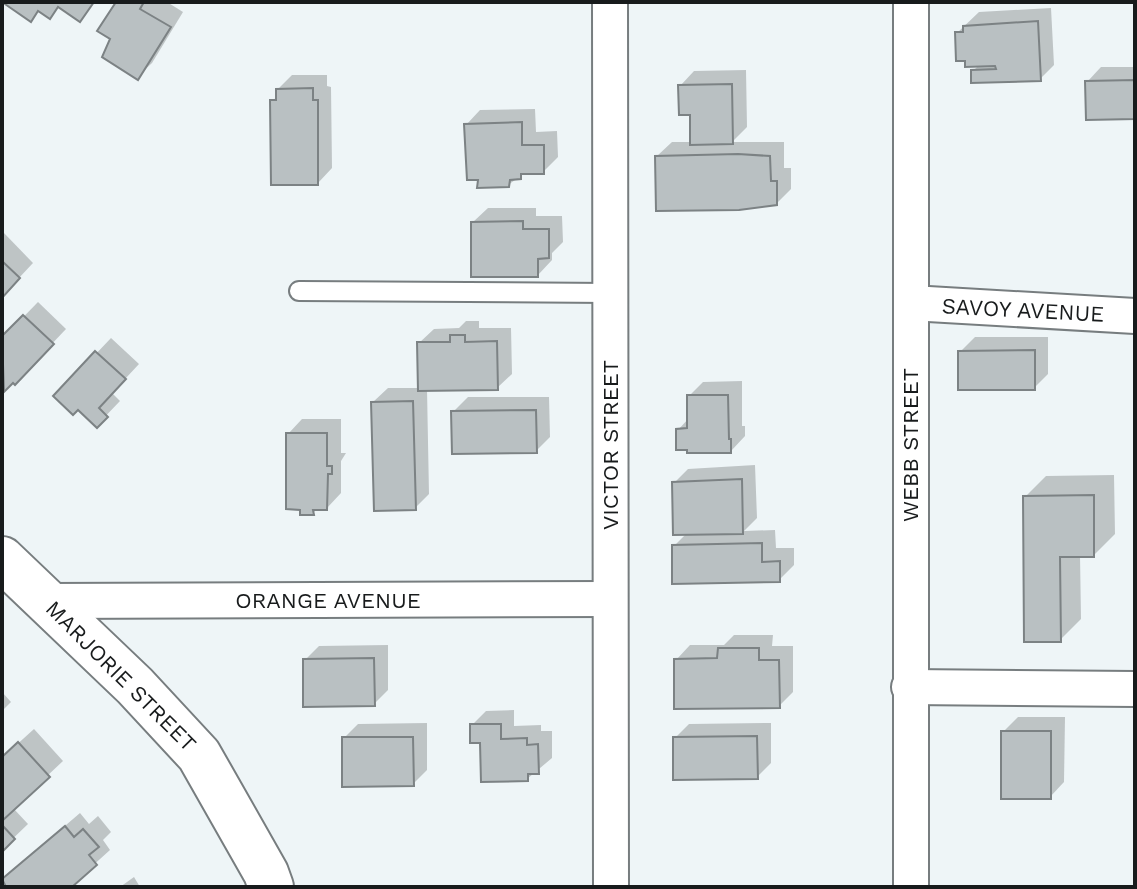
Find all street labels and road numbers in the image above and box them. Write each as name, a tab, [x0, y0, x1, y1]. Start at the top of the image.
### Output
street label: SAVOY AVENUE	[941, 293, 1105, 327]
street label: VICTOR STREET	[598, 360, 623, 530]
street label: WEBB STREET	[898, 368, 923, 522]
street label: ORANGE AVENUE	[235, 588, 421, 613]
street label: MARJORIE STREET	[41, 596, 201, 756]

